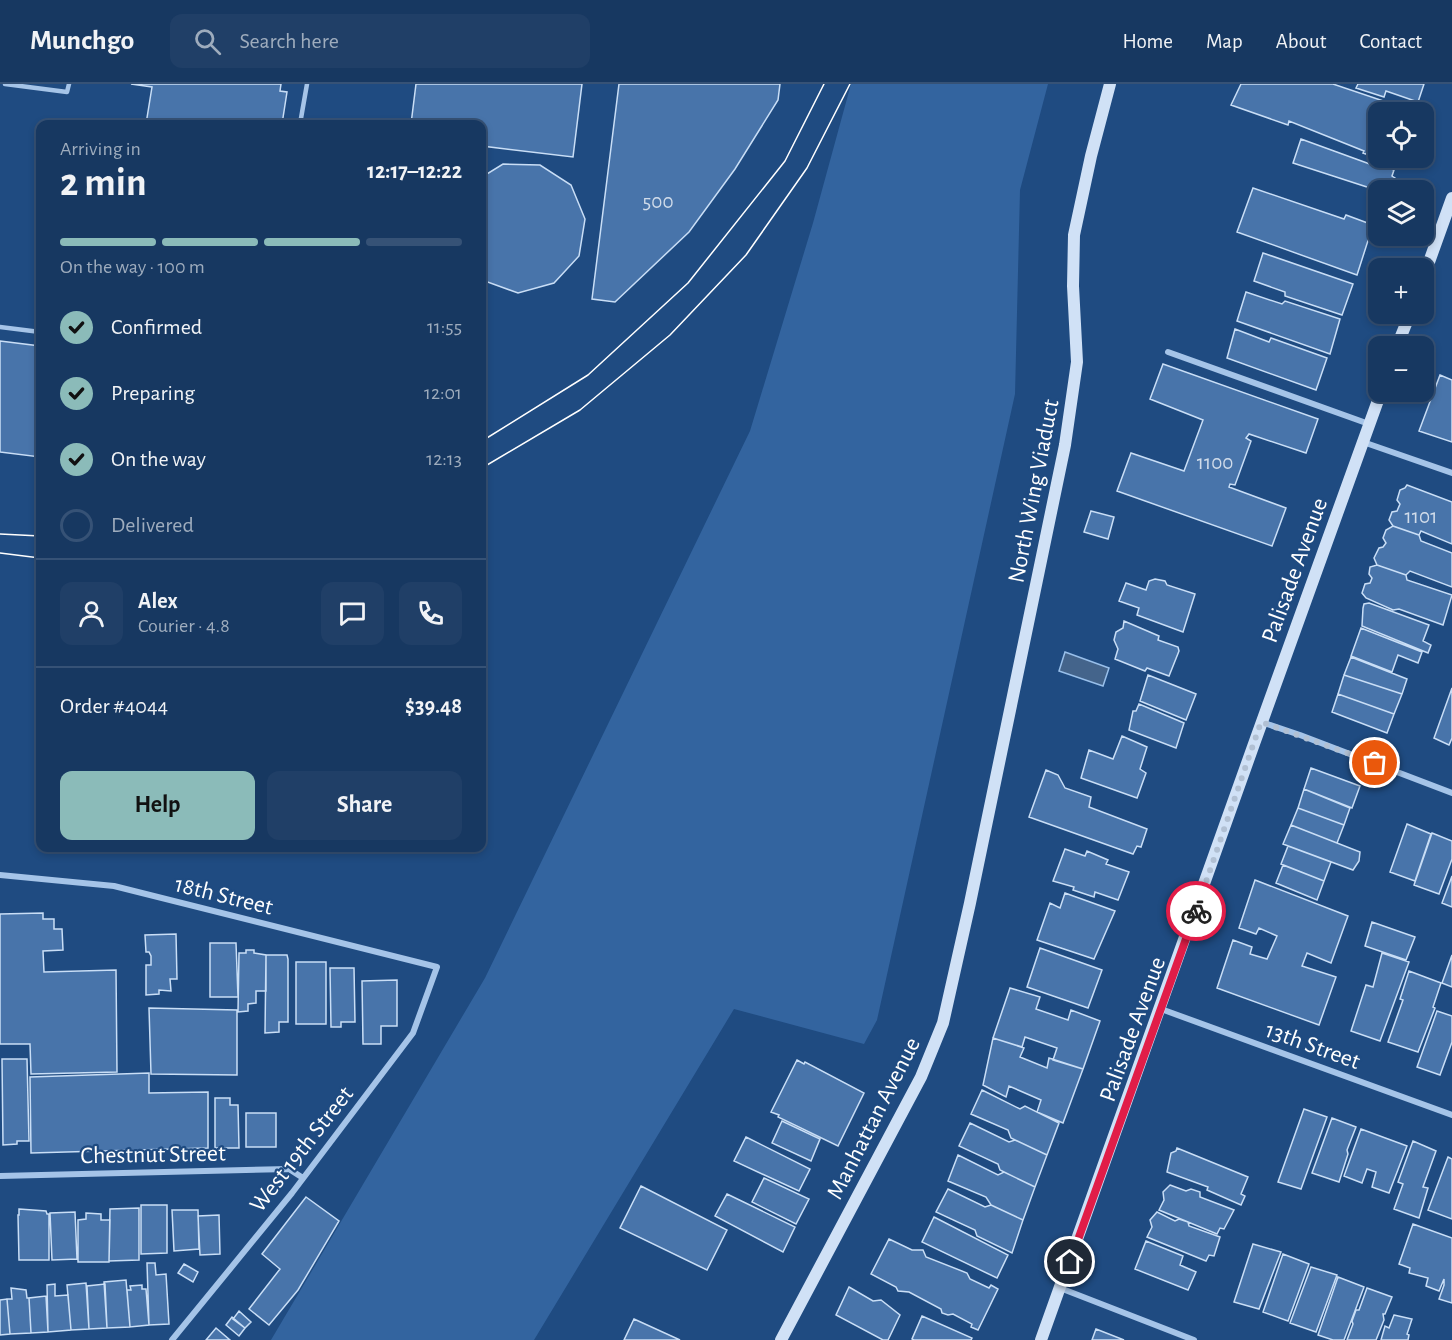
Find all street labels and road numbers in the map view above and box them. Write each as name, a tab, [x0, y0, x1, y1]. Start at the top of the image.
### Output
street label: North Wing Viaduct	[1004, 397, 1064, 585]
street label: Palisade Avenue	[1258, 495, 1332, 646]
street label: 18th Street	[172, 872, 276, 920]
street label: Palisade Avenue	[1096, 954, 1170, 1105]
street label: 13th Street	[1262, 1018, 1363, 1074]
street label: Manhattan Avenue	[823, 1034, 925, 1203]
street label: West 19th Street	[246, 1082, 358, 1217]
street label: Chestnut Street	[80, 1142, 226, 1168]

